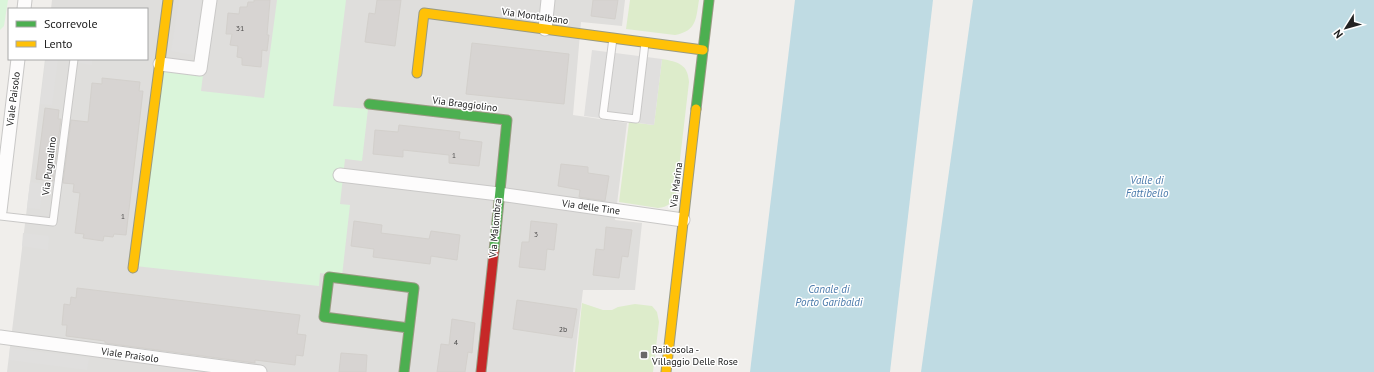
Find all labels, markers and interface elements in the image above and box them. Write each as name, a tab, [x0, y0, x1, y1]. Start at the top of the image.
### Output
street label: Via Montalbano	[500, 5, 569, 27]
legend	[8, 8, 148, 60]
north arrow	[1326, 8, 1366, 48]
text: Scorrevole	[44, 16, 98, 31]
house number: 31	[236, 23, 244, 33]
text: N	[1330, 27, 1346, 41]
text: Lento	[44, 36, 73, 51]
street label: Viale Paisolo	[3, 71, 23, 128]
street label: Via Braggiolino	[431, 93, 498, 114]
street label: Via Pugnalino	[39, 136, 59, 197]
house number: 1	[452, 150, 456, 160]
street label: Via Marina	[667, 162, 685, 209]
water label: Valle di Fattibello	[1126, 173, 1169, 200]
street label: Via delle Tine	[560, 196, 621, 218]
street label: Via Malombra	[486, 198, 504, 259]
house number: 1	[121, 211, 125, 221]
house number: 3	[534, 229, 538, 239]
water label: Canale di Porto Garibaldi	[795, 282, 864, 309]
house number: 2b	[559, 324, 567, 334]
house number: 4	[454, 337, 459, 347]
place label: Raibosola - Villaggio Delle Rose	[651, 343, 738, 368]
street label: Viale Praisolo	[99, 344, 160, 365]
marker: Raibosola - Villaggio Delle Rose	[639, 350, 649, 360]

